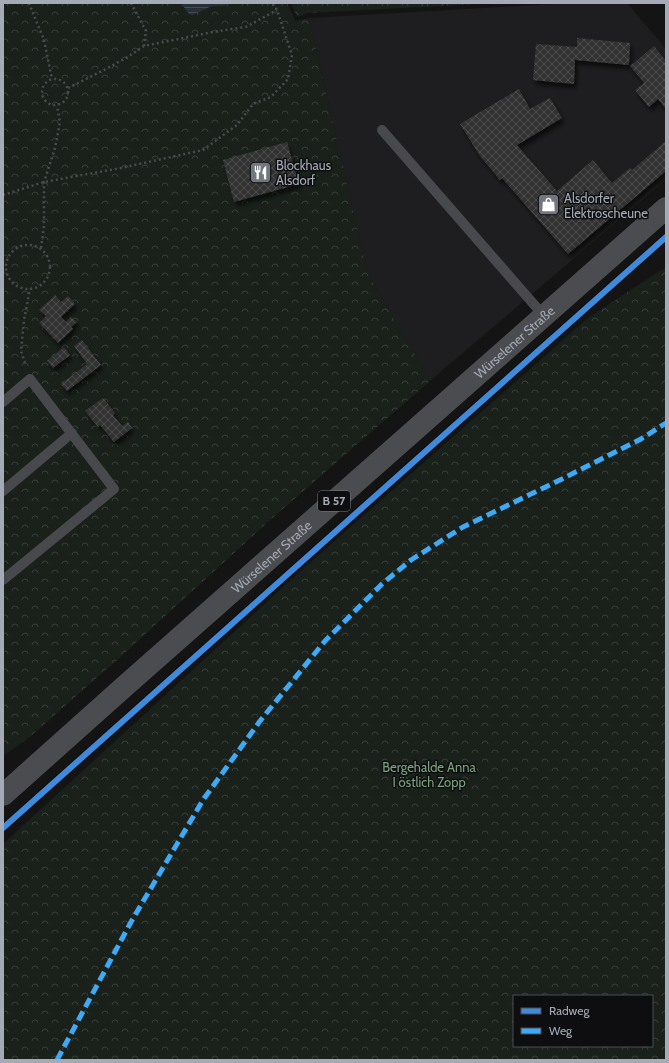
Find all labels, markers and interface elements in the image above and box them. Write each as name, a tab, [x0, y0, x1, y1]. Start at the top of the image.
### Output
place label: Blockhaus Alsdorf	[276, 157, 332, 188]
restaurant icon: Blockhaus Alsdorf	[248, 159, 274, 185]
place label: Alsdorfer Elektroscheune	[564, 190, 648, 221]
shop icon: Alsdorfer Elektroscheune	[536, 192, 562, 218]
street label: Würselener Straße	[471, 302, 558, 382]
road number: B 57	[318, 491, 350, 511]
street label: Würselener Straße	[228, 517, 315, 596]
park label: Bergehalde Anna I östlich Zopp	[382, 759, 476, 790]
legend	[513, 995, 653, 1047]
text: Radweg	[549, 1003, 590, 1018]
text: Weg	[549, 1023, 573, 1038]

